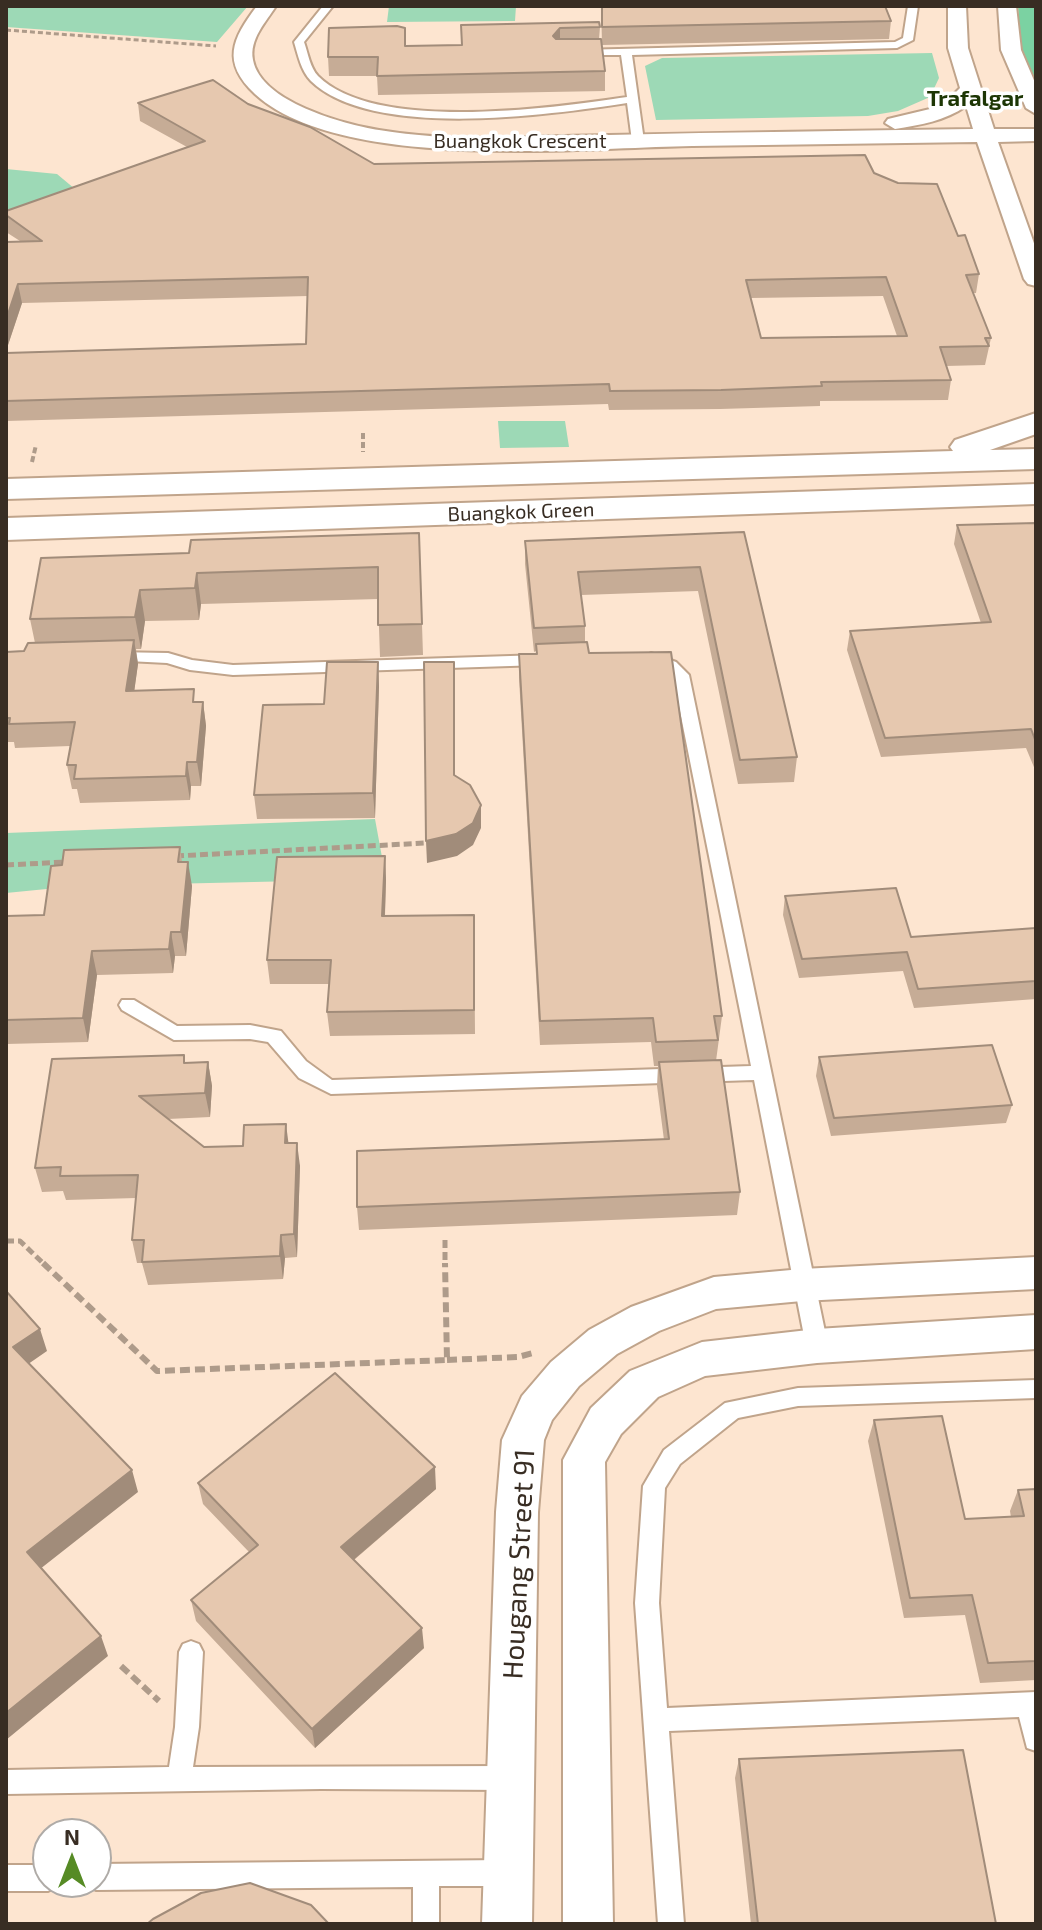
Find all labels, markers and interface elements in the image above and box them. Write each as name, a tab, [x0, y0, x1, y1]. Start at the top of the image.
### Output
district label: Trafalgar	[927, 86, 1023, 112]
street label: Buangkok Crescent	[433, 129, 607, 153]
street label: Buangkok Green	[447, 497, 595, 527]
street label: Hougang Street 91	[496, 1448, 542, 1680]
north arrow	[32, 1818, 112, 1898]
text: N	[64, 1823, 80, 1849]

